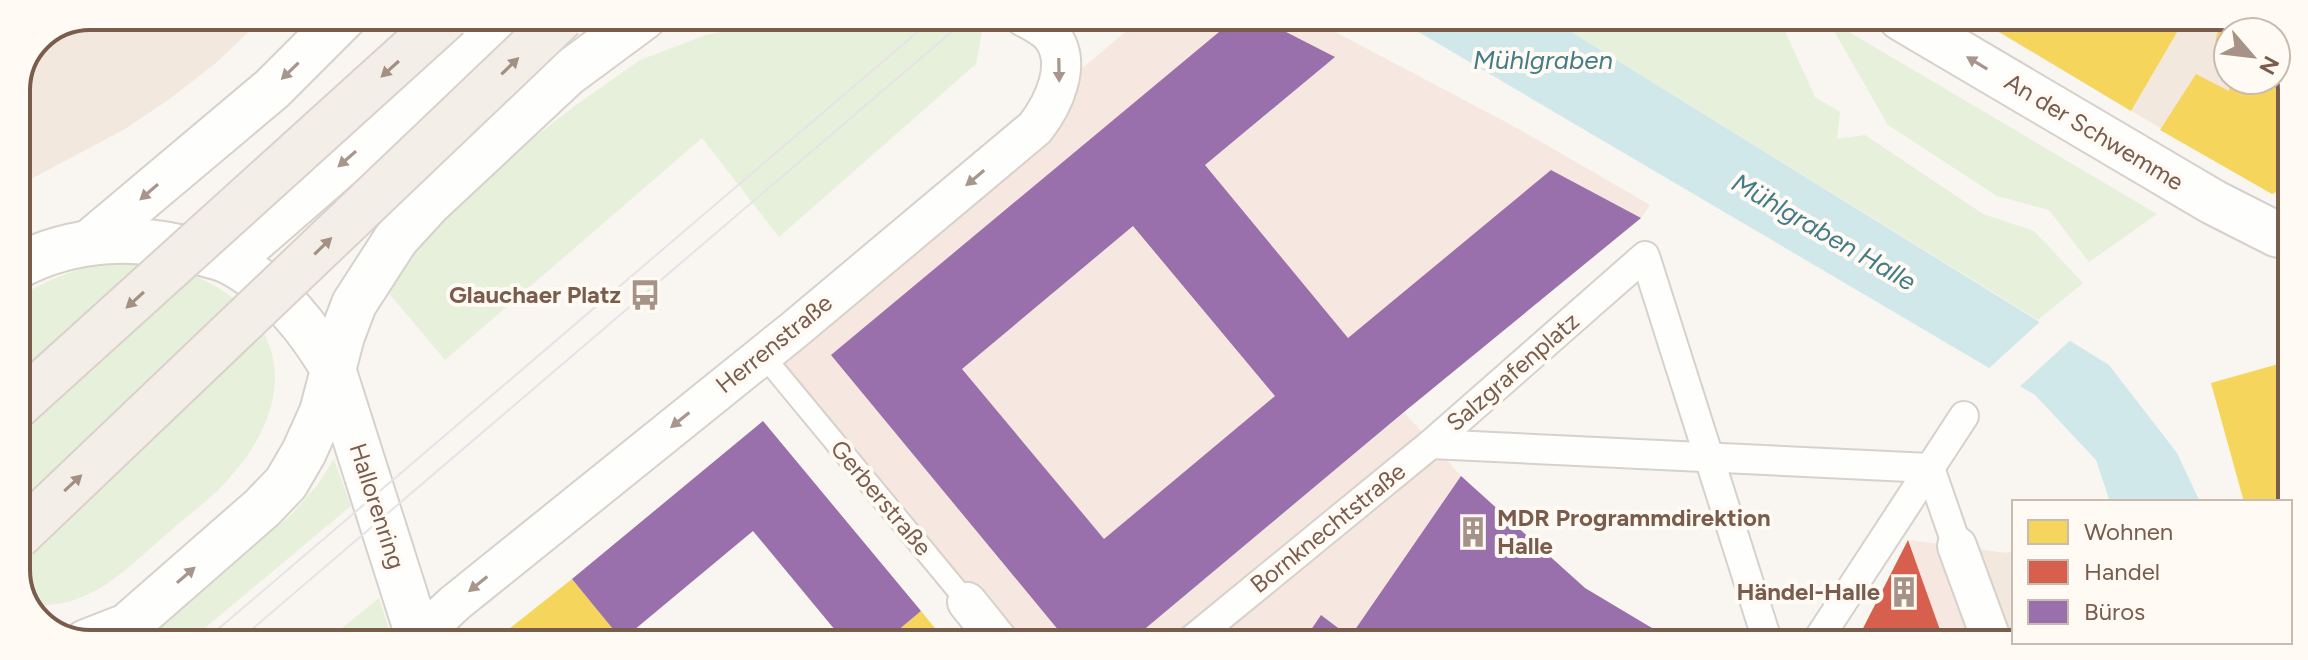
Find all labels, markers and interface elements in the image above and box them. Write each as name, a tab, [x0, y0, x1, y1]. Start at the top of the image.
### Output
north arrow	[2212, 16, 2292, 96]
water label: Mühlgraben	[1473, 44, 1613, 76]
text: N	[2253, 51, 2285, 79]
one-way arrow	[1966, 56, 1988, 70]
one-way arrow	[500, 58, 519, 76]
one-way arrow	[1053, 58, 1065, 83]
one-way arrow	[380, 60, 400, 78]
one-way arrow	[281, 62, 300, 80]
street label: An der Schwemme	[2000, 67, 2189, 196]
one-way arrow	[337, 150, 357, 167]
water label: Mühlgraben Halle	[1726, 166, 1922, 298]
one-way arrow	[966, 169, 986, 186]
one-way arrow	[139, 183, 159, 200]
one-way arrow	[313, 238, 332, 256]
bus stop icon: Glauchaer Platz	[628, 278, 662, 312]
place label: Glauchaer Platz	[449, 280, 621, 309]
street label: Herrenstraße	[710, 288, 838, 399]
one-way arrow	[126, 291, 145, 309]
street label: Salzgrafenplatz	[1440, 306, 1585, 437]
one-way arrow	[670, 412, 690, 428]
street label: Gerberstraße	[825, 434, 938, 561]
street label: Hallorenring	[344, 439, 411, 572]
street label: Bornknechtstraße	[1244, 456, 1411, 599]
one-way arrow	[63, 474, 82, 493]
legend	[2012, 500, 2292, 644]
place label: MDR Programmdirektion Halle	[1497, 503, 1771, 560]
building icon: MDR Programmdirektion Halle	[1456, 515, 1490, 549]
text: Wohnen	[2084, 517, 2173, 546]
text: Handel	[2084, 557, 2160, 586]
one-way arrow	[175, 567, 195, 584]
one-way arrow	[468, 575, 488, 592]
building icon: Händel-Halle	[1887, 575, 1921, 609]
place label: Händel-Halle	[1737, 577, 1880, 606]
text: Büros	[2084, 597, 2145, 626]

